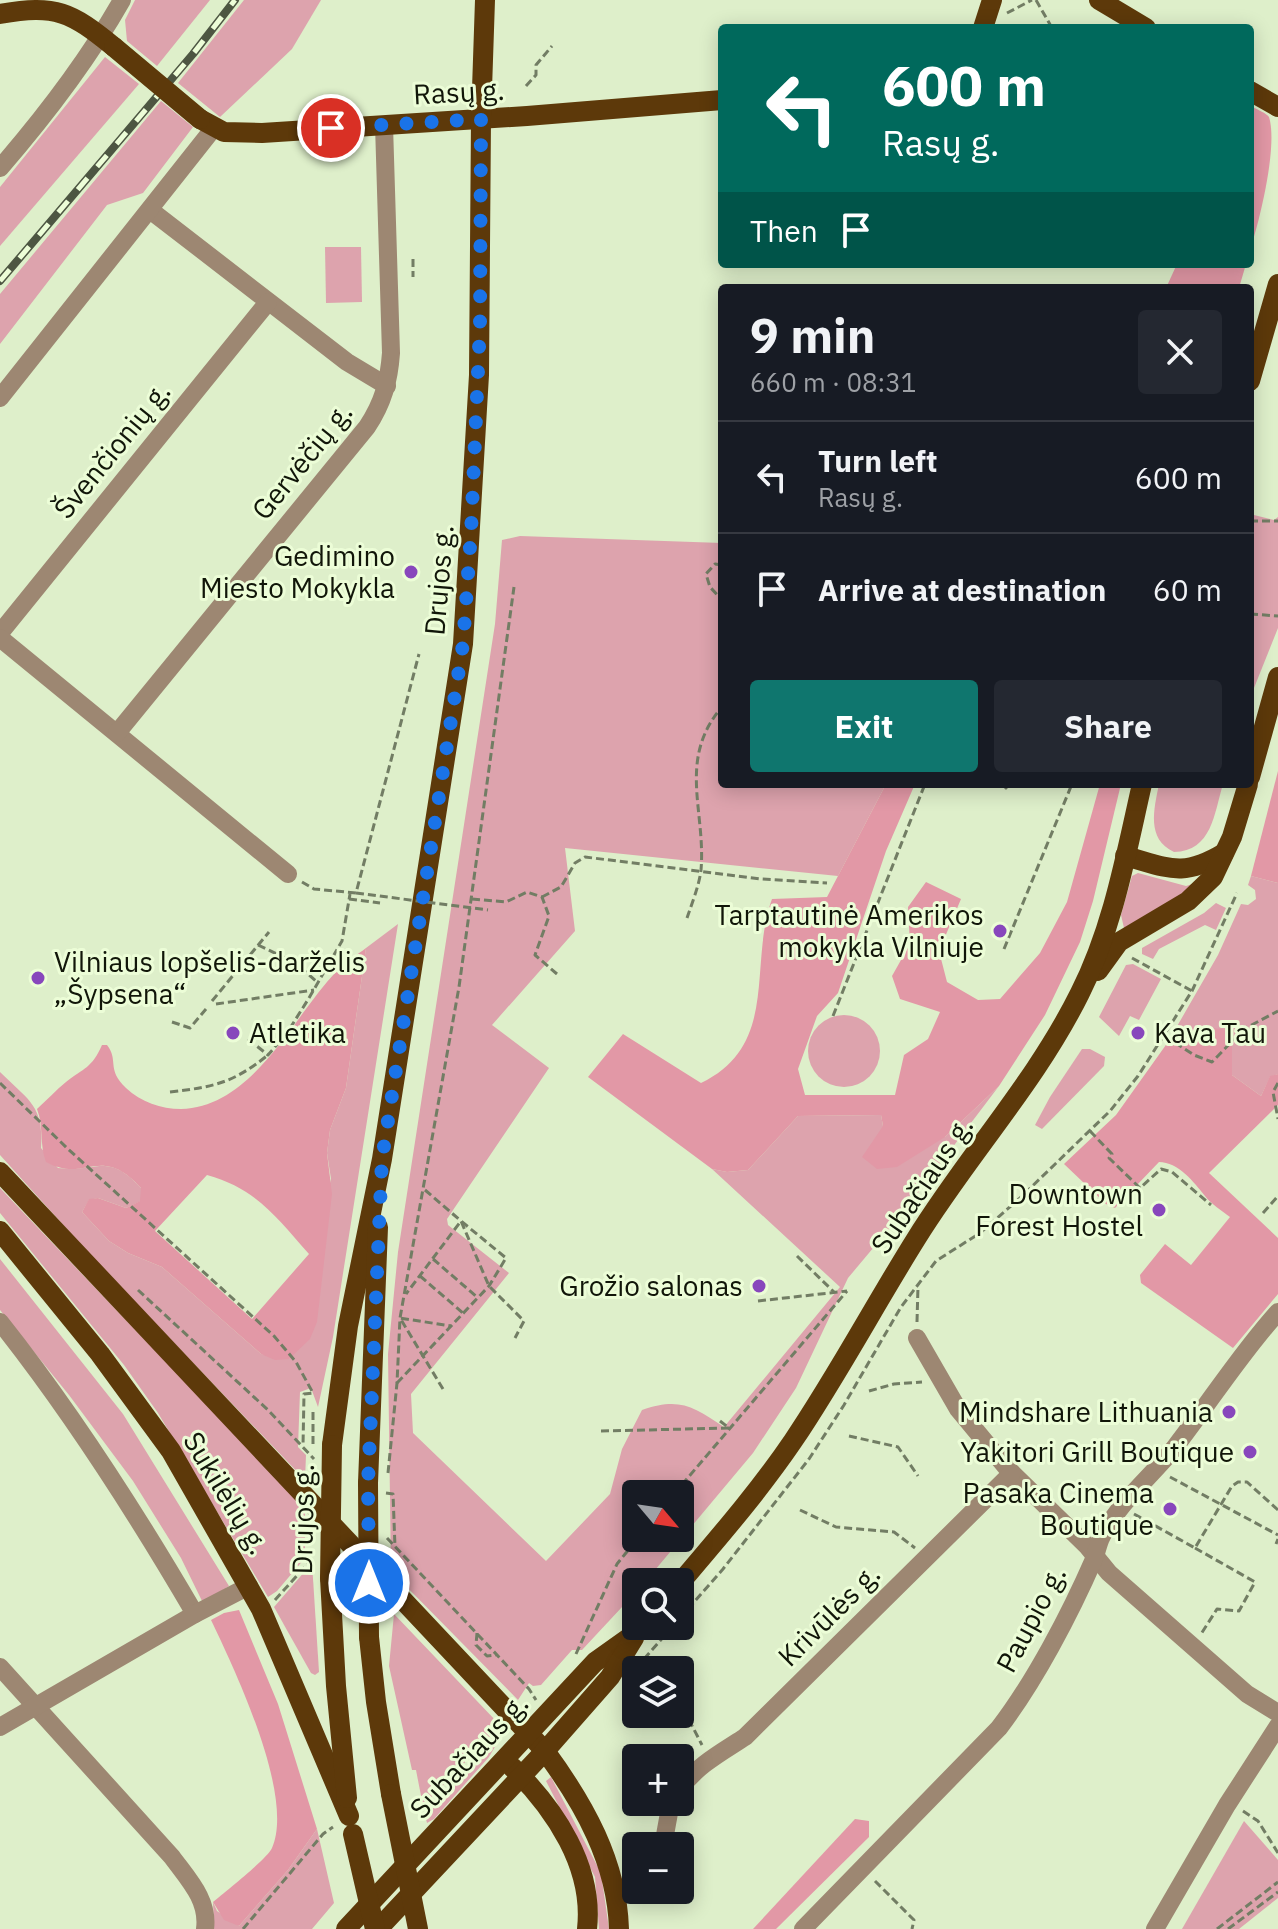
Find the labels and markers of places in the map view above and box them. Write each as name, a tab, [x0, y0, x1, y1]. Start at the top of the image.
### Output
pin	[297, 94, 365, 162]
place label: Gedimino Miesto Mokykla	[200, 537, 395, 606]
marker: Gedimino Miesto Mokykla	[402, 563, 420, 581]
place label: Tarptautinė Amerikos mokykla Vilniuje	[715, 896, 984, 965]
marker: Tarptautinė Amerikos mokykla Vilniuje	[991, 922, 1009, 940]
place label: Vilniaus lopšelis-darželis „Šypsena“	[54, 943, 365, 1012]
marker: Vilniaus lopšelis-darželis „Šypsena“	[29, 969, 47, 987]
place label: Atletika	[249, 1014, 346, 1051]
place label: Kava Tau	[1154, 1014, 1266, 1051]
marker: Atletika	[224, 1024, 242, 1042]
marker: Kava Tau	[1129, 1024, 1147, 1042]
place label: Downtown Forest Hostel	[975, 1175, 1143, 1244]
marker: Downtown Forest Hostel	[1150, 1201, 1168, 1219]
place label: Grožio salonas	[559, 1267, 743, 1304]
marker: Grožio salonas	[750, 1277, 768, 1295]
place label: Mindshare Lithuania	[959, 1393, 1213, 1430]
marker: Mindshare Lithuania	[1220, 1403, 1238, 1421]
place label: Yakitori Grill Boutique	[960, 1433, 1234, 1470]
marker: Yakitori Grill Boutique	[1241, 1443, 1259, 1461]
place label: Pasaka Cinema Boutique	[963, 1474, 1154, 1543]
marker: Pasaka Cinema Boutique	[1161, 1500, 1179, 1518]

